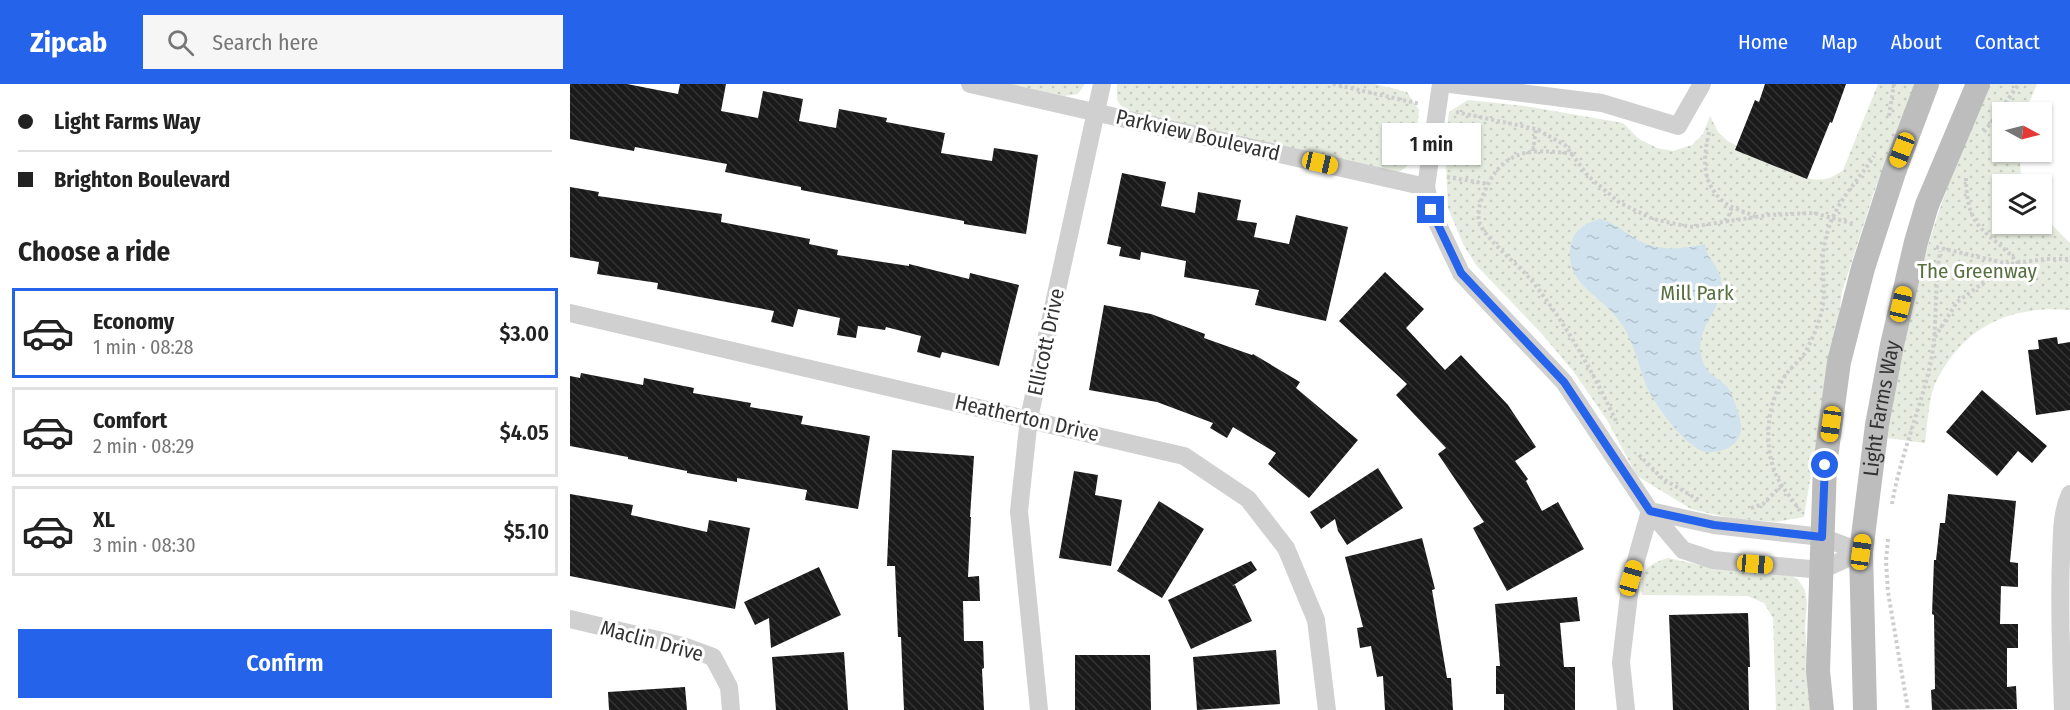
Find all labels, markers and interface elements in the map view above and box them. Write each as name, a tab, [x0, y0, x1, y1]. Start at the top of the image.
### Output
search box	[143, 15, 563, 69]
text: Zipcab	[30, 26, 107, 59]
icon: search	[164, 26, 197, 59]
text: Search here	[212, 29, 318, 56]
text: Home	[1738, 29, 1788, 55]
text: Map	[1821, 29, 1858, 55]
text: About	[1891, 29, 1942, 55]
text: Contact	[1975, 29, 2040, 55]
north arrow	[1992, 102, 2052, 162]
map controls	[1992, 102, 2052, 234]
street label: Parkview Boulevard	[1113, 103, 1283, 167]
text: Light Farms Way	[54, 108, 200, 135]
callout: 1 min	[1382, 123, 1480, 165]
car	[1887, 130, 1917, 170]
text: 1 min	[1410, 132, 1453, 156]
car	[1300, 150, 1340, 176]
text: Brighton Boulevard	[54, 166, 230, 193]
button: layers	[1992, 174, 2052, 234]
route end	[1417, 196, 1444, 223]
text: Choose a ride	[18, 236, 170, 268]
park label: The Greenway	[1917, 258, 2037, 284]
park label: Mill Park	[1660, 280, 1734, 306]
car	[1888, 284, 1914, 324]
street label: Ellicott Drive	[1022, 286, 1070, 398]
icon: car	[21, 306, 75, 360]
text: Economy	[93, 308, 174, 335]
text: $3.00	[499, 320, 549, 347]
text: 1 min · 08:28	[93, 335, 194, 359]
street label: Light Farms Way	[1858, 338, 1906, 478]
street label: Heatherton Drive	[953, 389, 1101, 447]
icon: car	[21, 405, 75, 459]
car	[1820, 405, 1842, 443]
text: Comfort	[93, 407, 167, 434]
text: $4.05	[500, 419, 549, 446]
text: 2 min · 08:29	[93, 434, 194, 458]
route start	[1811, 451, 1838, 478]
icon: car	[21, 504, 75, 558]
text: XL	[93, 506, 115, 533]
text: $5.10	[504, 518, 549, 545]
text: 3 min · 08:30	[93, 533, 196, 557]
car	[1850, 533, 1872, 571]
car	[1736, 553, 1774, 575]
car	[1617, 558, 1645, 598]
street label: Maclin Drive	[598, 615, 706, 667]
button: Confirm	[18, 629, 552, 698]

